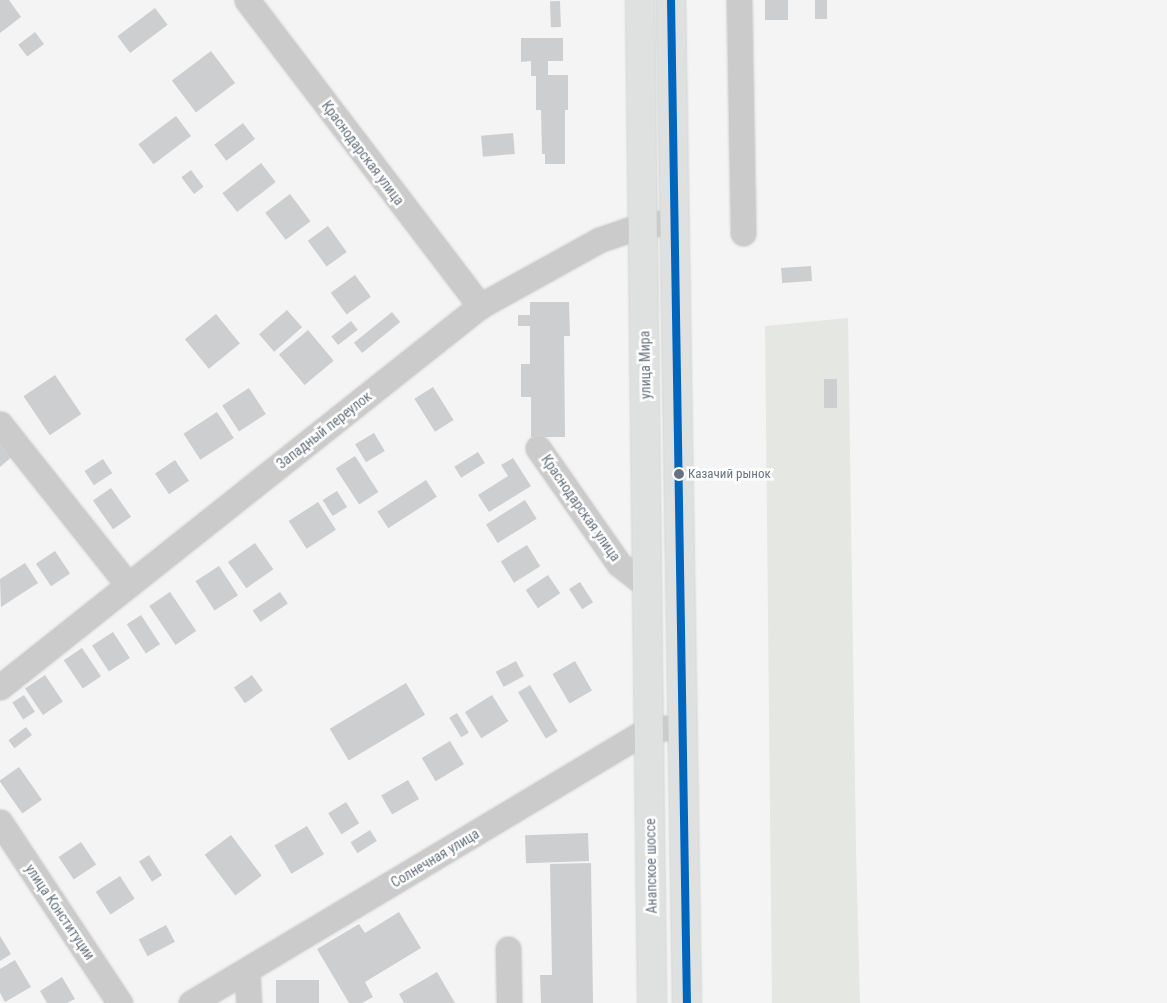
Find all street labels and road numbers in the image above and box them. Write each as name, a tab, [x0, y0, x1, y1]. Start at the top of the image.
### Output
street label: Краснодарская улица	[318, 98, 408, 208]
street label: улица Мира	[636, 331, 654, 399]
street label: Западный переулок	[273, 388, 375, 472]
street label: Краснодарская улица	[538, 451, 624, 565]
street label: Анапское шоссе	[642, 818, 660, 914]
street label: Солнечная улица	[388, 825, 482, 891]
street label: улица Конституции	[22, 861, 98, 963]

